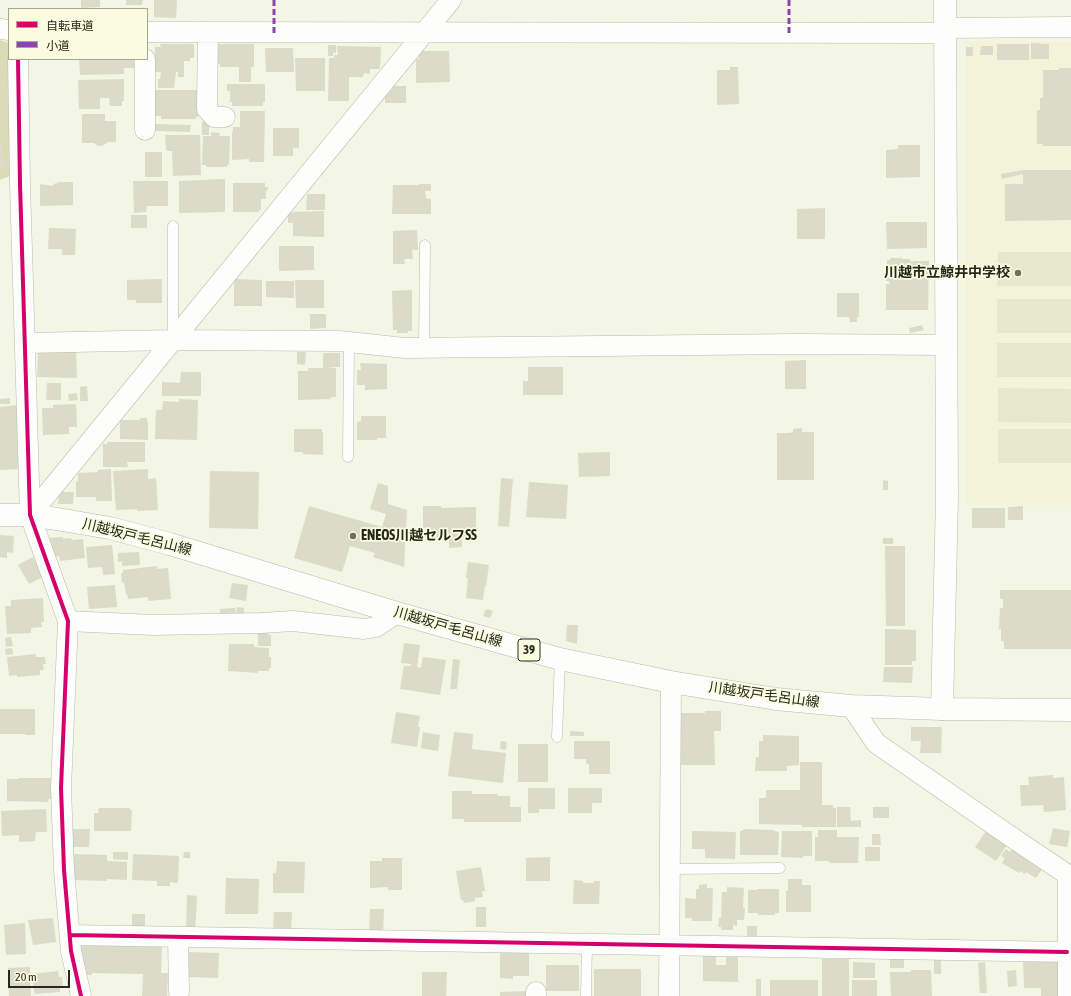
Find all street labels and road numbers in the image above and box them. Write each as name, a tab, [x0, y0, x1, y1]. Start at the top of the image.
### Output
street label: 川越坂戸毛呂山線	[81, 515, 193, 559]
street label: 川越坂戸毛呂山線	[392, 603, 504, 651]
road number: 39	[518, 639, 540, 661]
street label: 川越坂戸毛呂山線	[707, 679, 821, 711]

